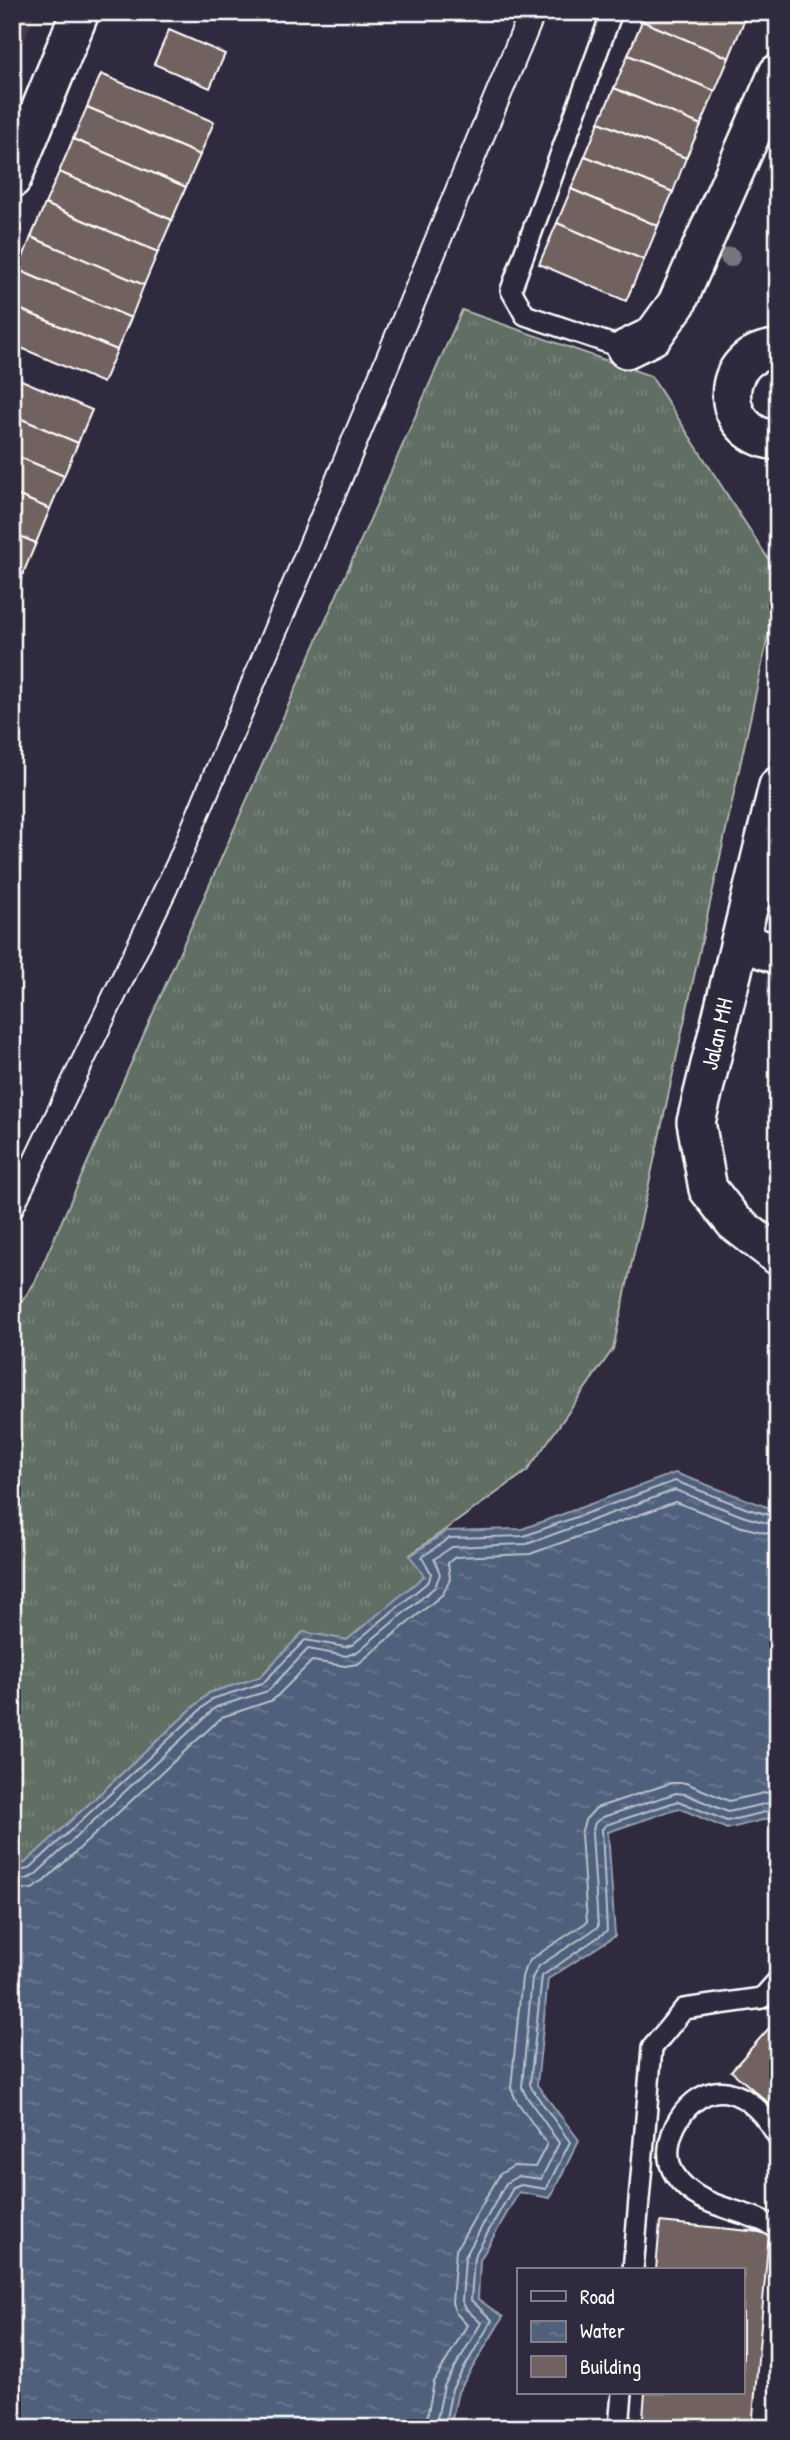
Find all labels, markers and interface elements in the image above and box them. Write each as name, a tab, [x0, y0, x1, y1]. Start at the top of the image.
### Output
street label: Jalan MH	[693, 995, 740, 1073]
legend	[517, 2268, 744, 2394]
text: Road	[580, 2282, 614, 2311]
text: Water	[580, 2316, 625, 2345]
text: Building	[580, 2352, 641, 2381]

